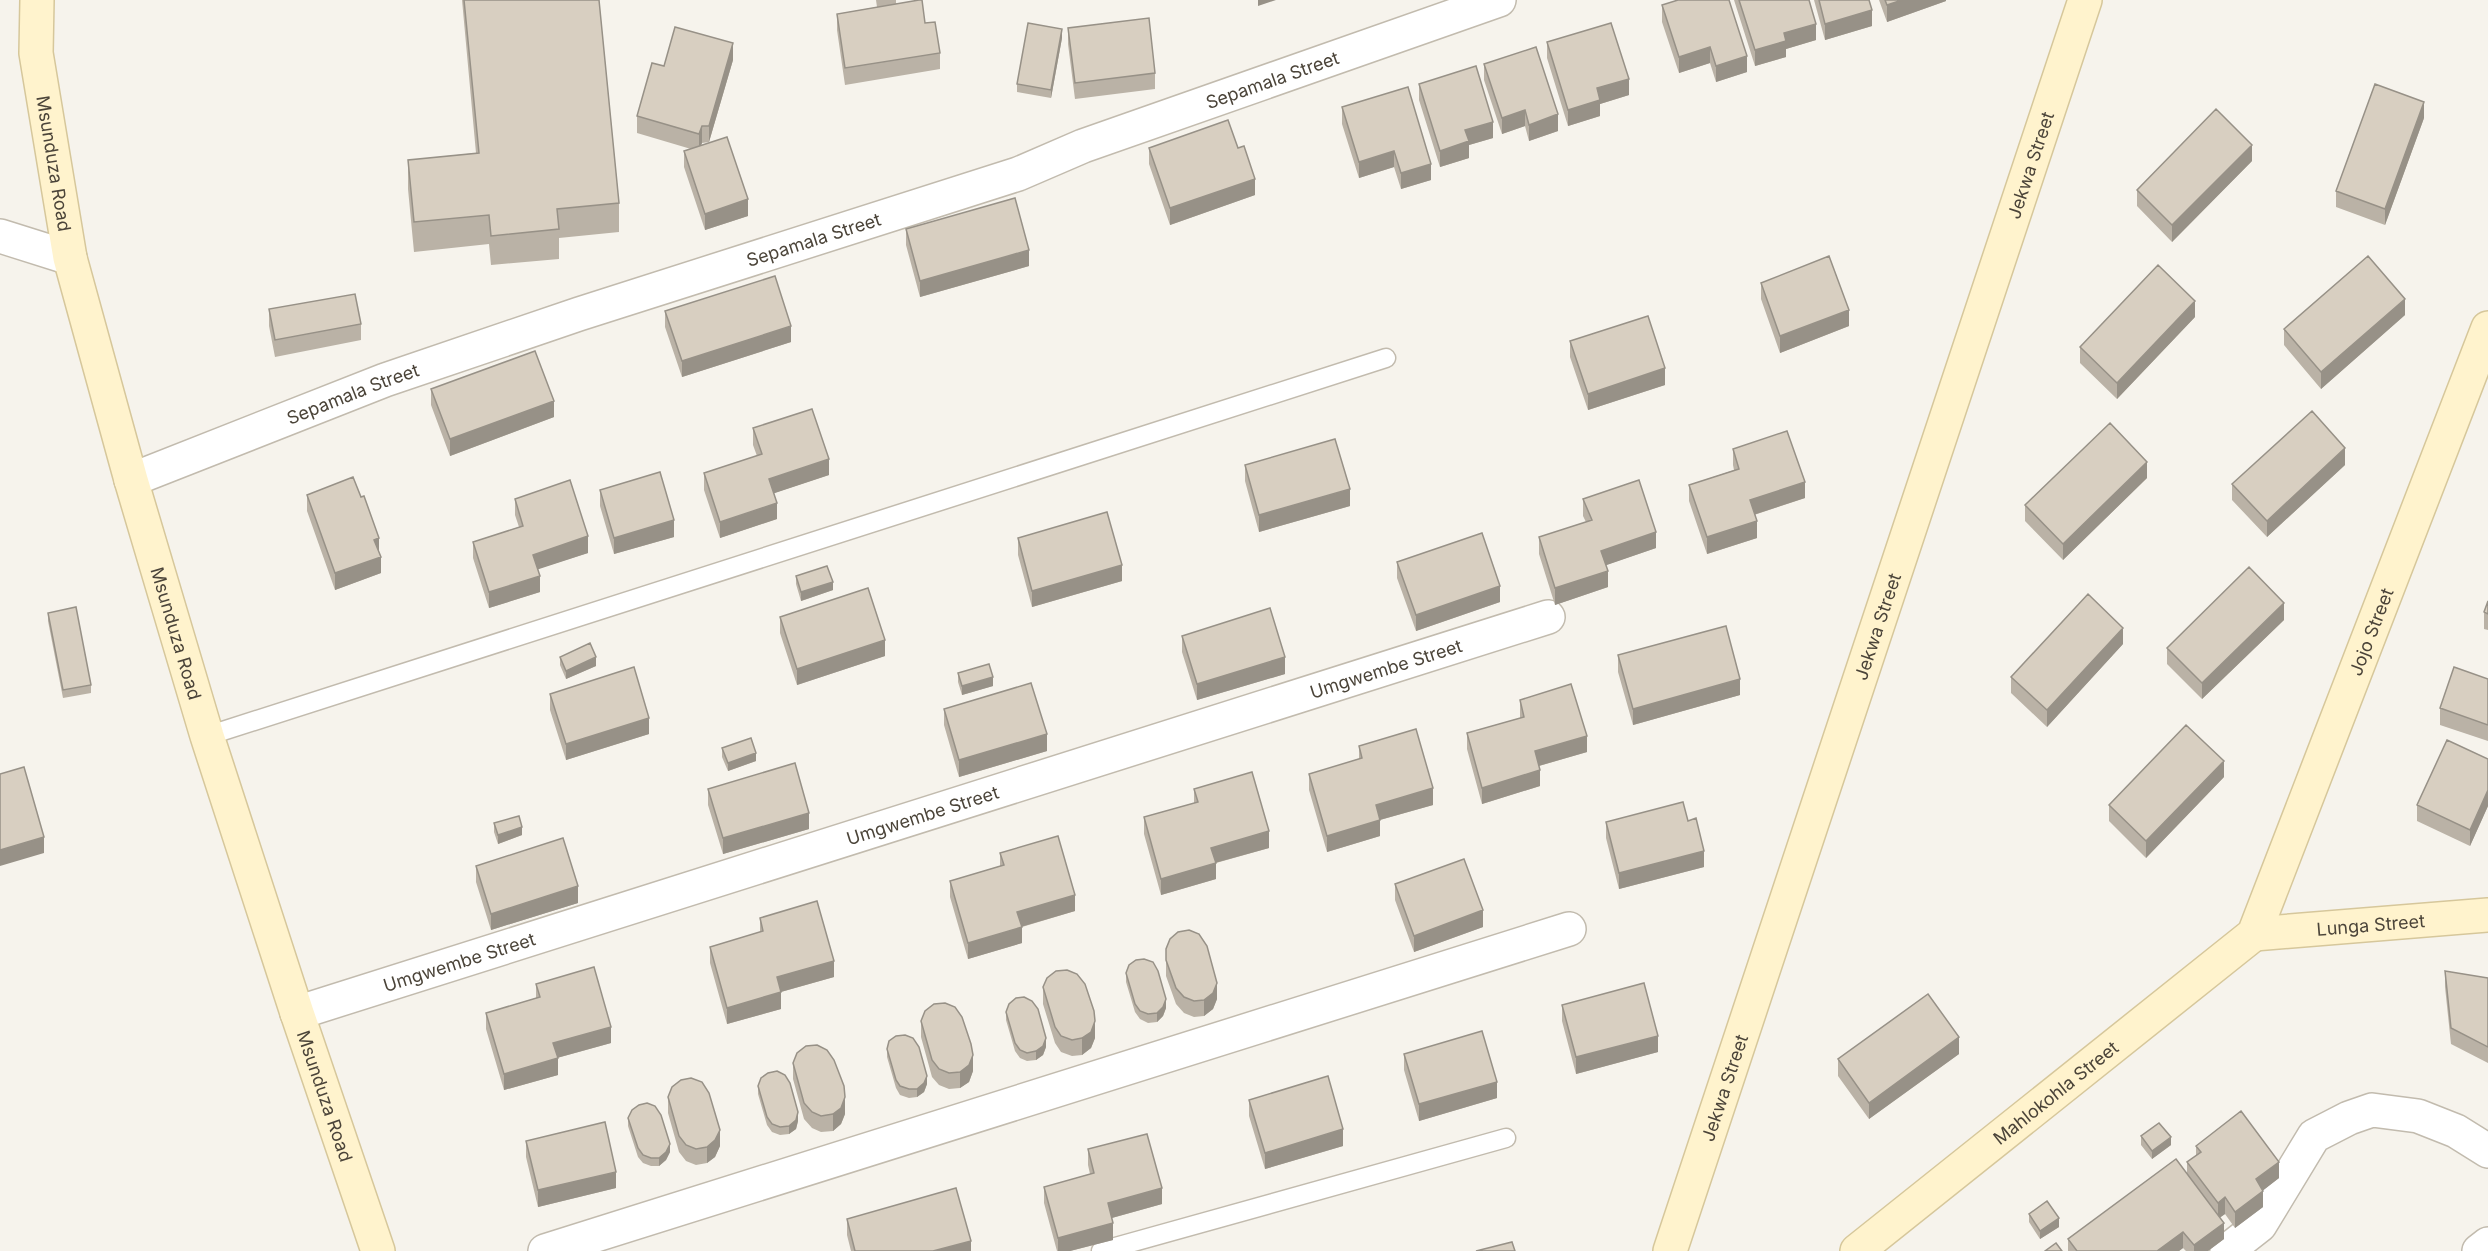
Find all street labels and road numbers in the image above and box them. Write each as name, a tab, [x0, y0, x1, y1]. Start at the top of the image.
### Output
street label: Sepamala Street	[1203, 47, 1342, 113]
street label: Msunduza Road	[33, 94, 76, 233]
street label: Jekwa Street	[2003, 109, 2058, 221]
street label: Sepamala Street	[744, 208, 883, 270]
street label: Sepamala Street	[284, 359, 421, 428]
street label: Msunduza Road	[147, 565, 206, 702]
street label: Jekwa Street	[1850, 570, 1905, 683]
street label: Jojo Street	[2344, 585, 2397, 679]
street label: Umgwembe Street	[1307, 634, 1465, 702]
street label: Umgwembe Street	[844, 781, 1001, 849]
street label: Lunga Street	[2316, 910, 2426, 939]
street label: Umgwembe Street	[380, 928, 538, 996]
street label: Msunduza Road	[293, 1028, 357, 1164]
street label: Jekwa Street	[1697, 1031, 1752, 1144]
street label: Mahlokohla Street	[1989, 1036, 2122, 1149]

